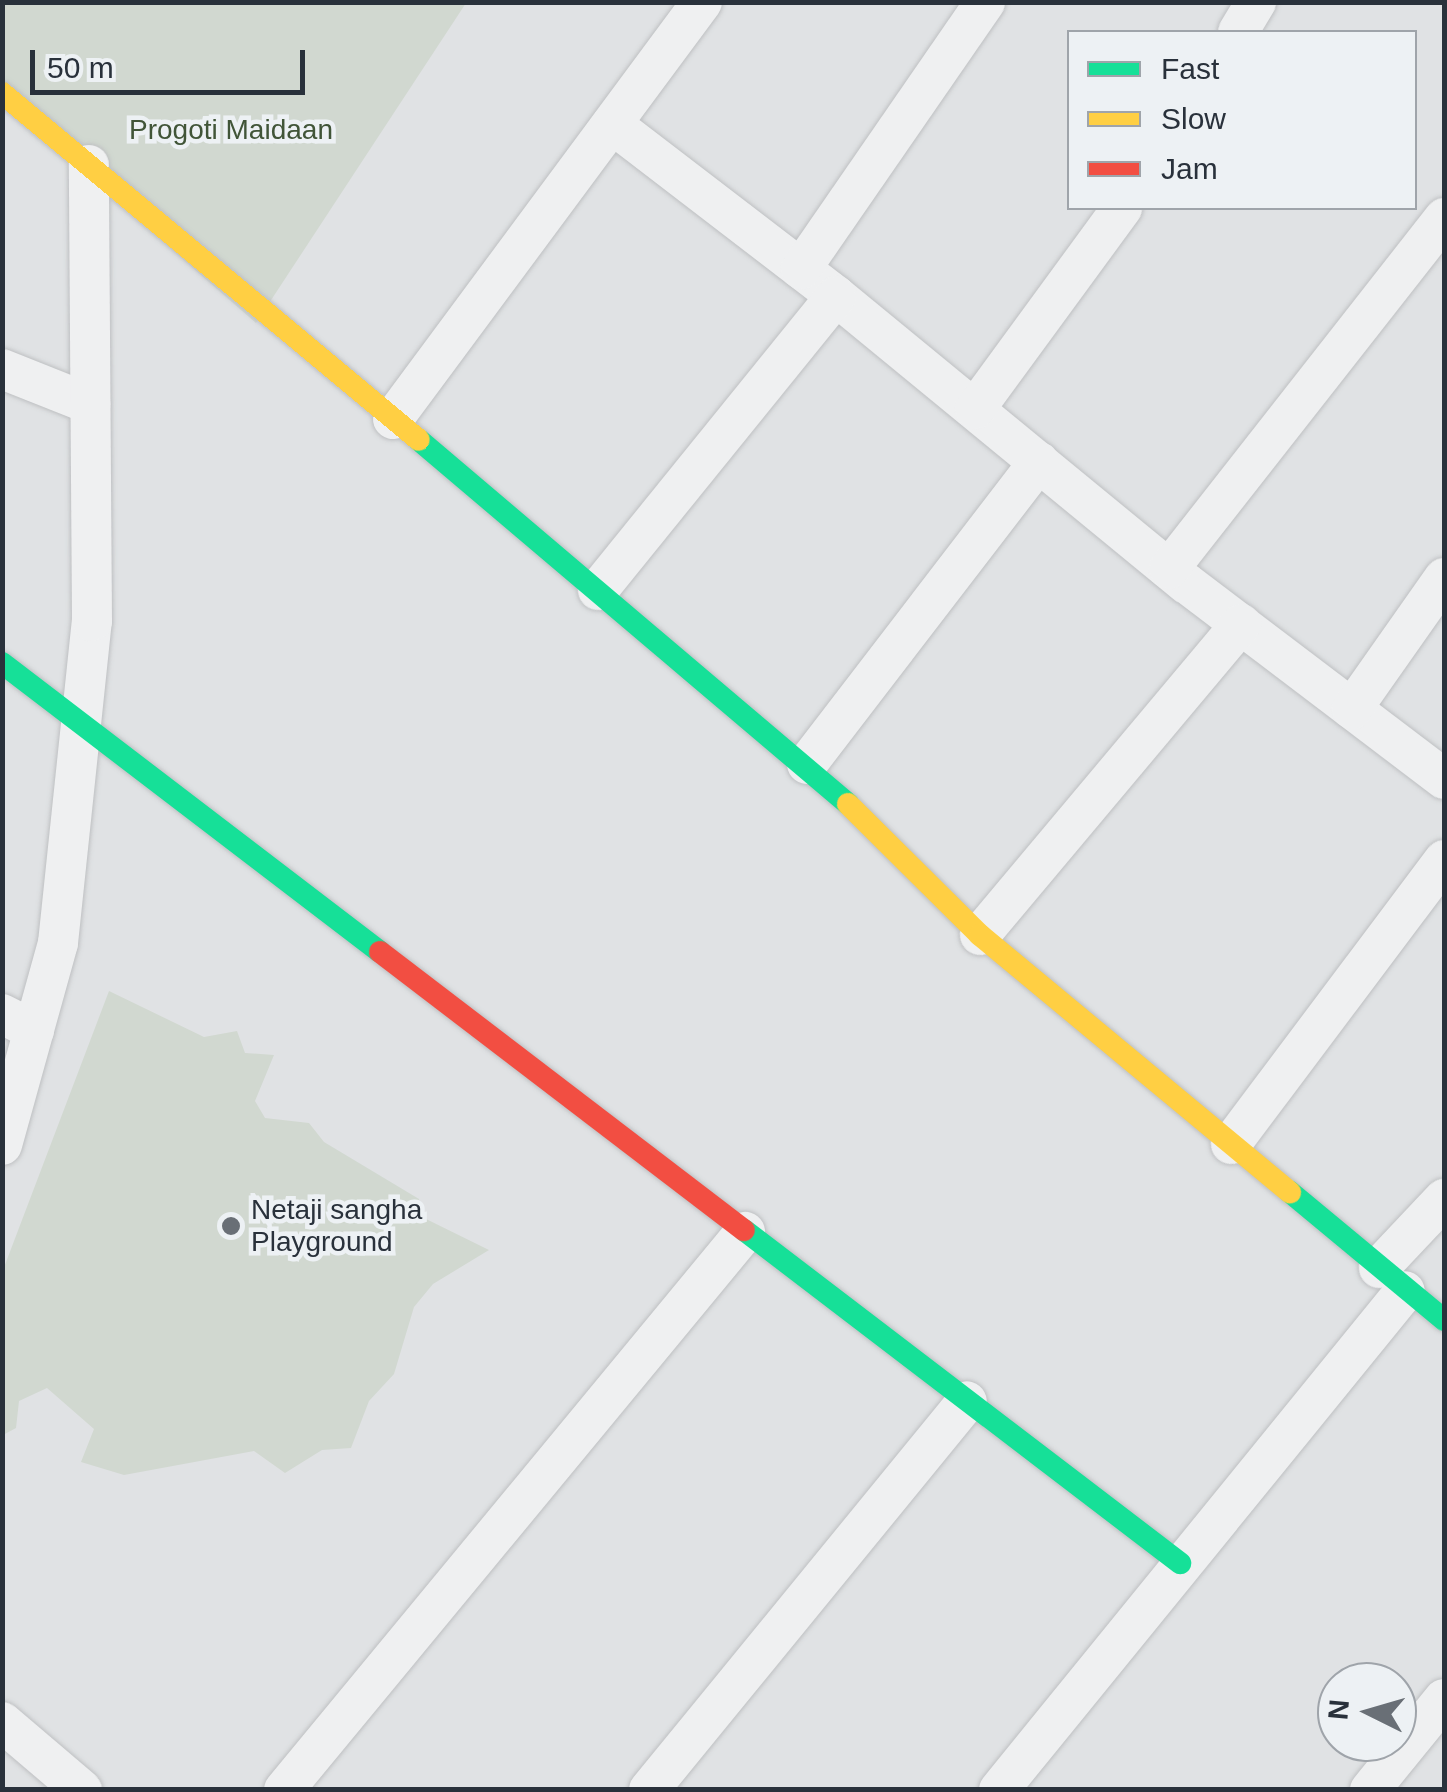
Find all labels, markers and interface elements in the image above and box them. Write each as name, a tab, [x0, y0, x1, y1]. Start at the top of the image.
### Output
scale bar	[35, 30, 310, 92]
legend	[1067, 30, 1417, 210]
text: 50 m	[47, 51, 114, 84]
text: Fast	[1161, 52, 1219, 85]
text: Slow	[1161, 102, 1226, 135]
park label: Progoti Maidaan	[129, 113, 333, 147]
text: Jam	[1161, 152, 1218, 185]
place label: Netaji sangha Playground	[251, 1193, 422, 1259]
marker: Netaji sangha Playground	[220, 1215, 242, 1237]
north arrow	[1317, 1662, 1417, 1762]
text: N	[1322, 1698, 1355, 1721]

